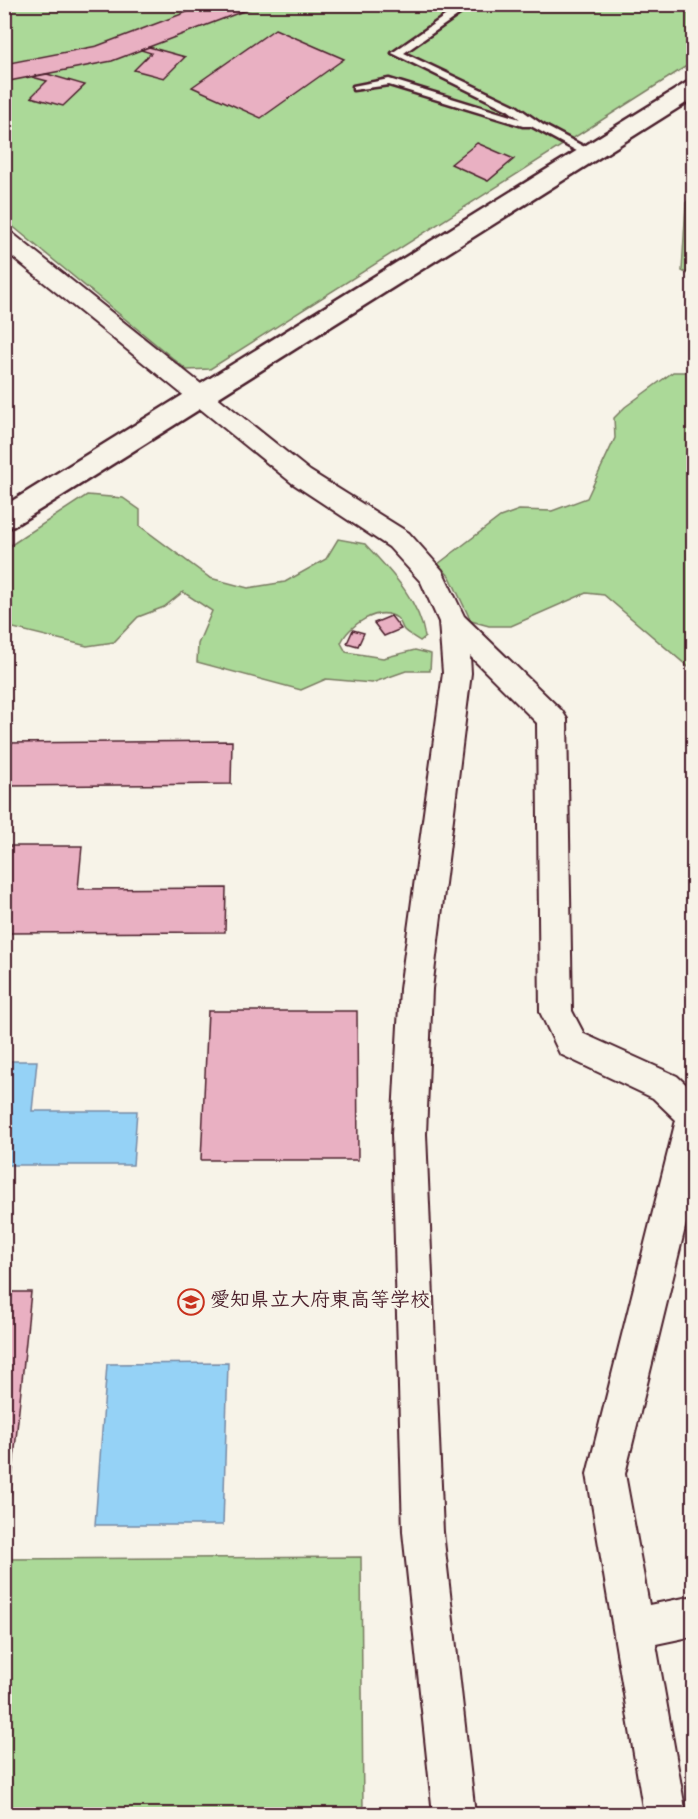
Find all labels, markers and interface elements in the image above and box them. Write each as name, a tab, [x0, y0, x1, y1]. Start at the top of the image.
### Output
school or university icon: 愛知県立大府東高等学校	[176, 1287, 206, 1317]
place label: 愛知県立大府東高等学校	[210, 1288, 430, 1316]

